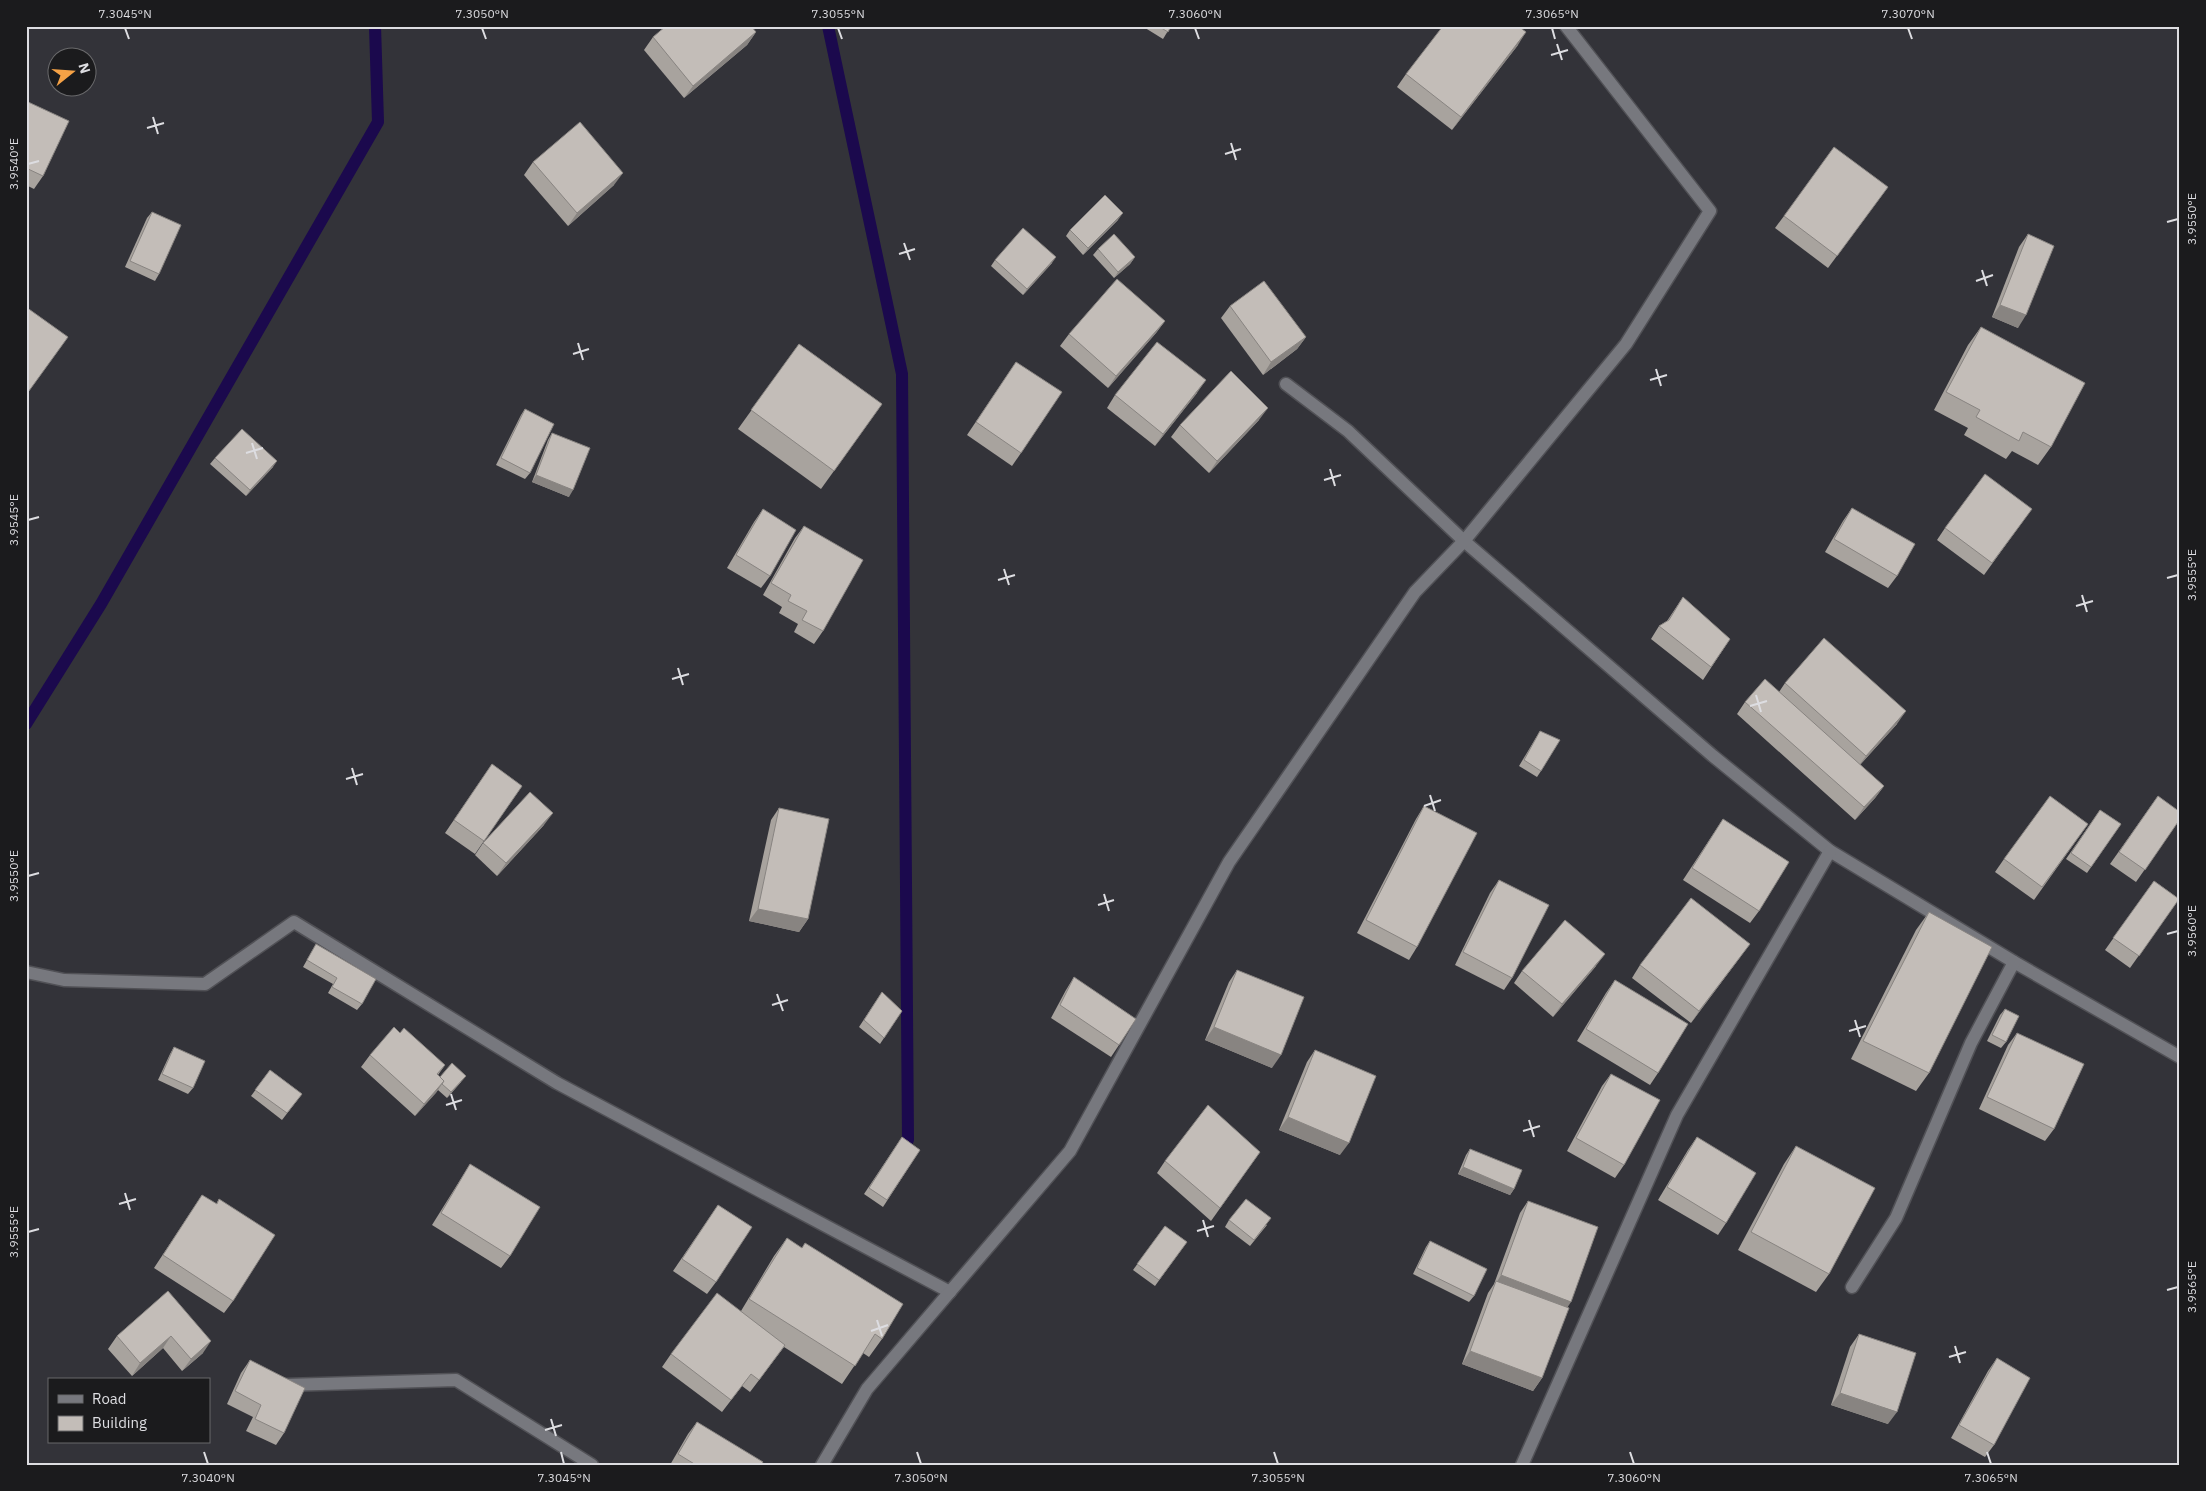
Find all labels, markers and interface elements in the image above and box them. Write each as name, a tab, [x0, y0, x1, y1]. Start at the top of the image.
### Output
text: 7.3045°N	[98, 6, 152, 21]
text: 7.3050°N	[455, 6, 509, 21]
text: 7.3055°N	[811, 6, 865, 21]
text: 7.3060°N	[1168, 6, 1222, 21]
text: 7.3065°N	[1525, 6, 1579, 21]
text: 7.3070°N	[1881, 6, 1935, 21]
north arrow	[48, 48, 98, 98]
text: N	[74, 61, 95, 76]
text: 3.9540°E	[6, 138, 21, 190]
text: 3.9550°E	[2184, 193, 2199, 245]
text: 3.9545°E	[6, 494, 21, 546]
text: 3.9555°E	[2184, 549, 2199, 601]
text: 3.9550°E	[6, 850, 21, 902]
text: 3.9560°E	[2184, 905, 2199, 957]
text: 3.9555°E	[6, 1206, 21, 1258]
text: 3.9565°E	[2184, 1261, 2199, 1313]
legend	[48, 1378, 210, 1444]
text: Road	[92, 1389, 127, 1408]
text: Building	[92, 1413, 147, 1432]
text: 7.3040°N	[181, 1470, 235, 1485]
text: 7.3045°N	[537, 1470, 591, 1485]
text: 7.3050°N	[894, 1470, 948, 1485]
text: 7.3055°N	[1251, 1470, 1305, 1485]
text: 7.3060°N	[1607, 1470, 1661, 1485]
text: 7.3065°N	[1964, 1470, 2018, 1485]

